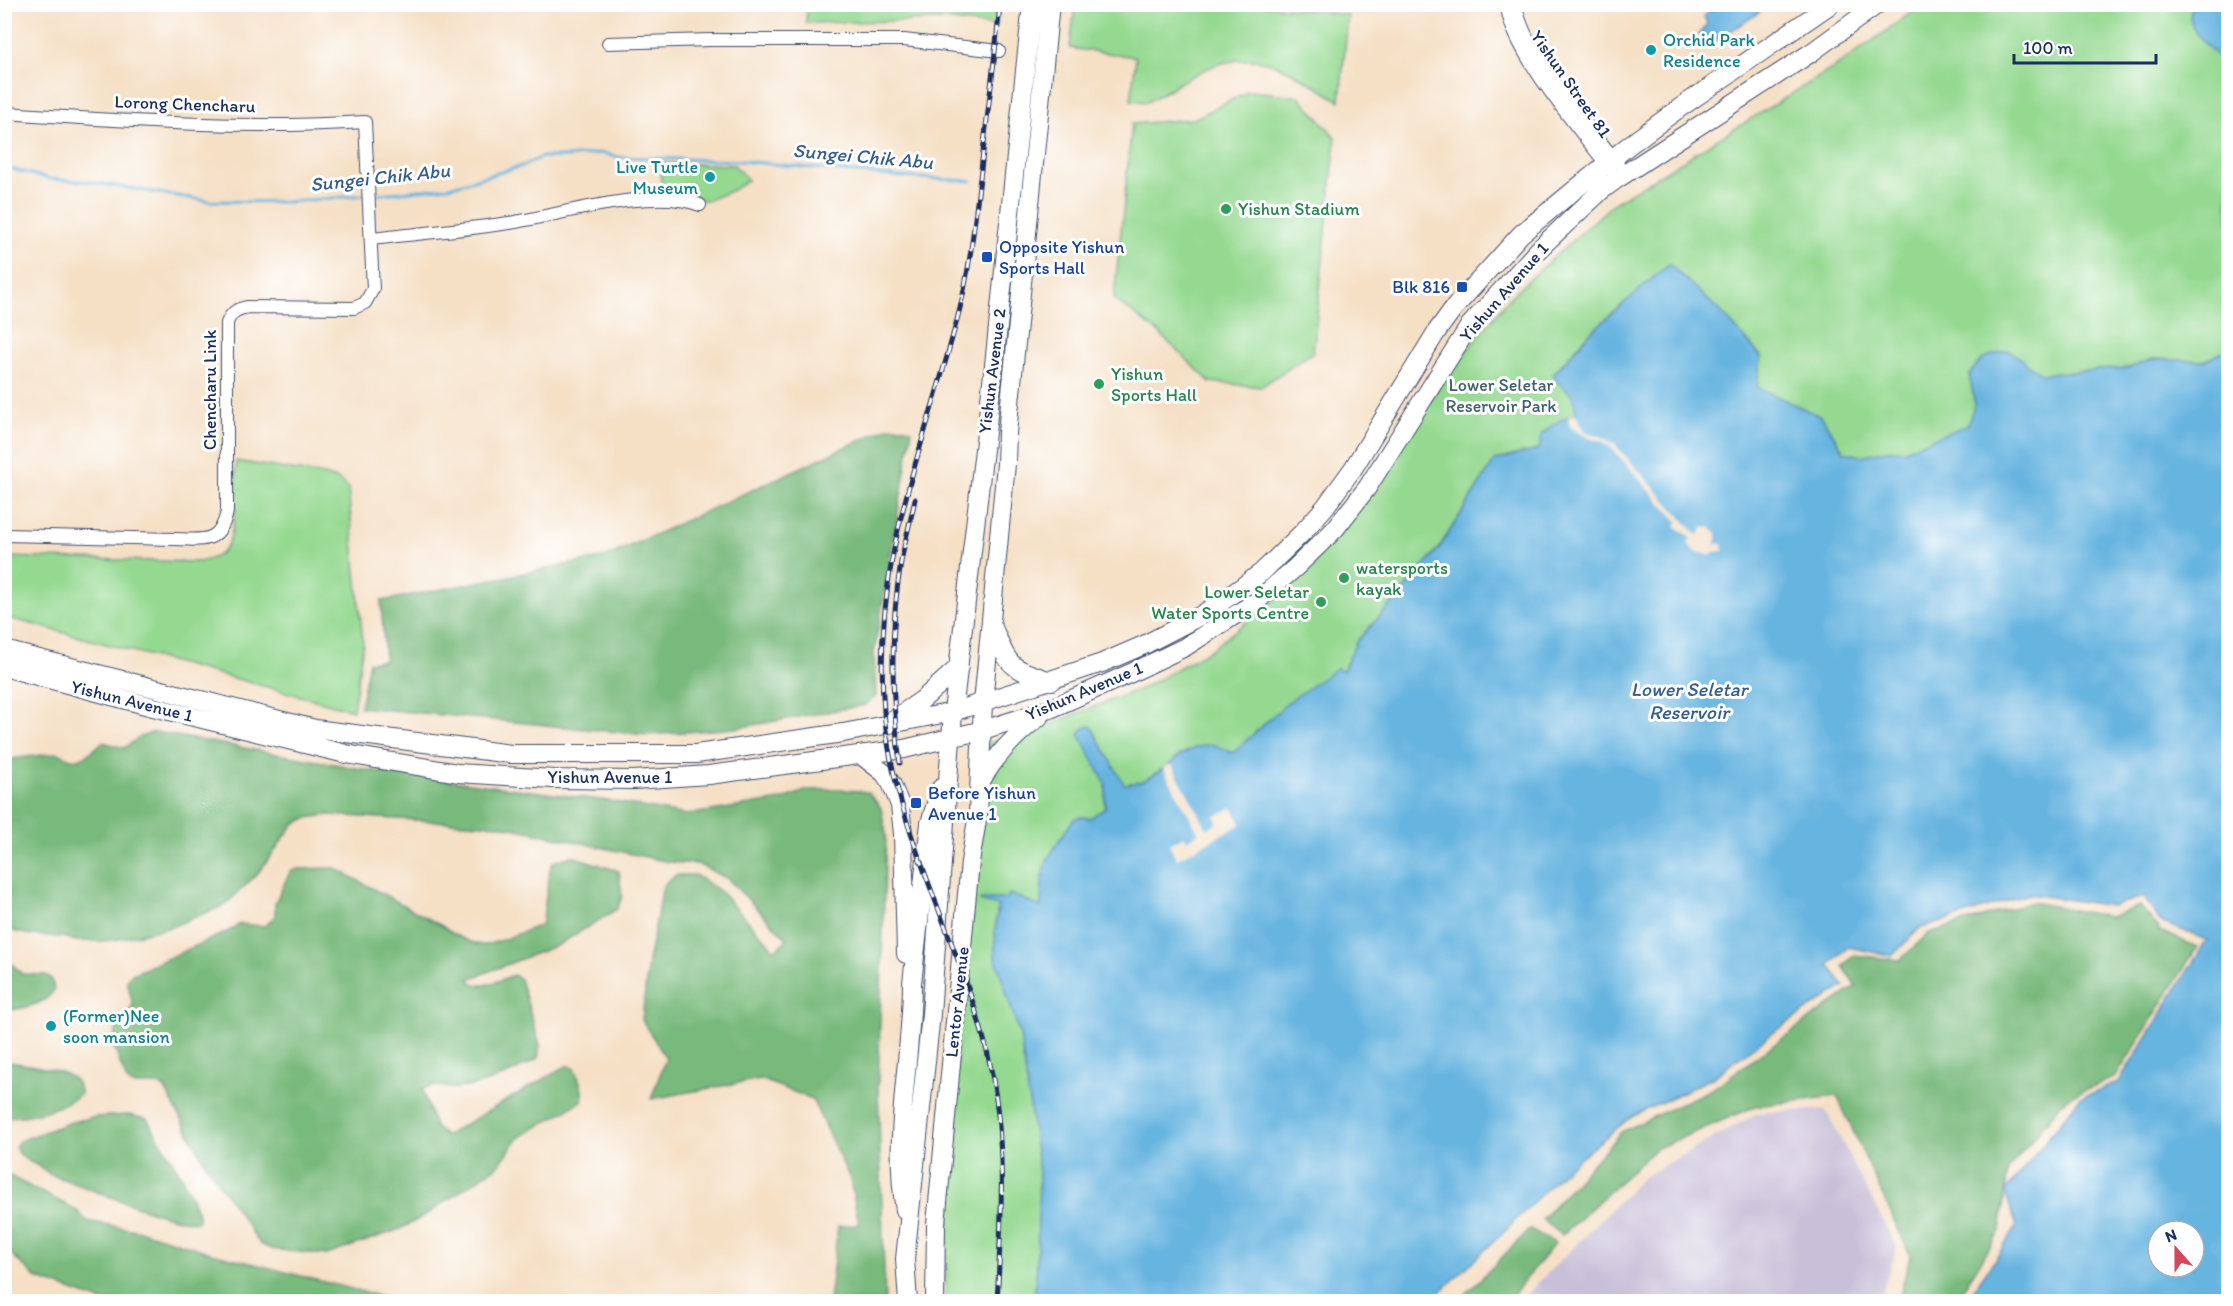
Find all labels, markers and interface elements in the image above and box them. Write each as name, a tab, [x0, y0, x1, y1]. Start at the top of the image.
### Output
street label: Yishun Street 81	[1526, 26, 1616, 142]
scale bar	[2014, 27, 2156, 65]
place label: Orchid Park Residence	[1663, 29, 1755, 72]
text: 100 m	[2023, 37, 2073, 59]
marker: Orchid Park Residence	[1644, 43, 1658, 57]
street label: Lorong Chencharu	[114, 91, 256, 117]
water label: Sungei Chik Abu	[792, 138, 935, 174]
place label: Live Turtle Museum	[616, 156, 698, 199]
water label: Sungei Chik Abu	[309, 158, 452, 196]
marker: Live Turtle Museum	[703, 170, 717, 184]
place label: Yishun Stadium	[1238, 198, 1360, 220]
marker: Yishun Stadium	[1219, 202, 1233, 216]
place label: Opposite Yishun Sports Hall	[999, 236, 1124, 279]
street label: Yishun Avenue 1	[1455, 238, 1553, 346]
marker: Opposite Yishun Sports Hall	[980, 250, 994, 264]
place label: Blk 816	[1392, 276, 1450, 298]
marker: Blk 816	[1455, 280, 1469, 294]
street label: Yishun Avenue 2	[973, 307, 1011, 435]
street label: Chencharu Link	[199, 329, 221, 450]
place label: Yishun Sports Hall	[1111, 363, 1197, 406]
park label: Lower Seletar Reservoir Park	[1445, 374, 1557, 417]
marker: Yishun Sports Hall	[1092, 377, 1106, 391]
place label: watersports kayak	[1356, 557, 1448, 600]
marker: watersports kayak	[1337, 571, 1351, 585]
place label: Lower Seletar Water Sports Centre	[1151, 581, 1309, 624]
marker: Lower Seletar Water Sports Centre	[1314, 595, 1328, 609]
street label: Yishun Avenue 1	[1022, 656, 1146, 726]
street label: Yishun Avenue 1	[69, 675, 195, 727]
water label: Lower Seletar Reservoir	[1631, 677, 1750, 724]
street label: Yishun Avenue 1	[548, 766, 672, 788]
place label: Before Yishun Avenue 1	[928, 782, 1036, 825]
marker: Before Yishun Avenue 1	[909, 796, 923, 810]
street label: Lentor Avenue	[940, 946, 974, 1058]
place label: (Former)Nee soon mansion	[63, 1005, 170, 1048]
marker: (Former)Nee soon mansion	[44, 1019, 58, 1033]
north arrow	[2146, 1219, 2206, 1279]
text: N	[2162, 1225, 2179, 1246]

